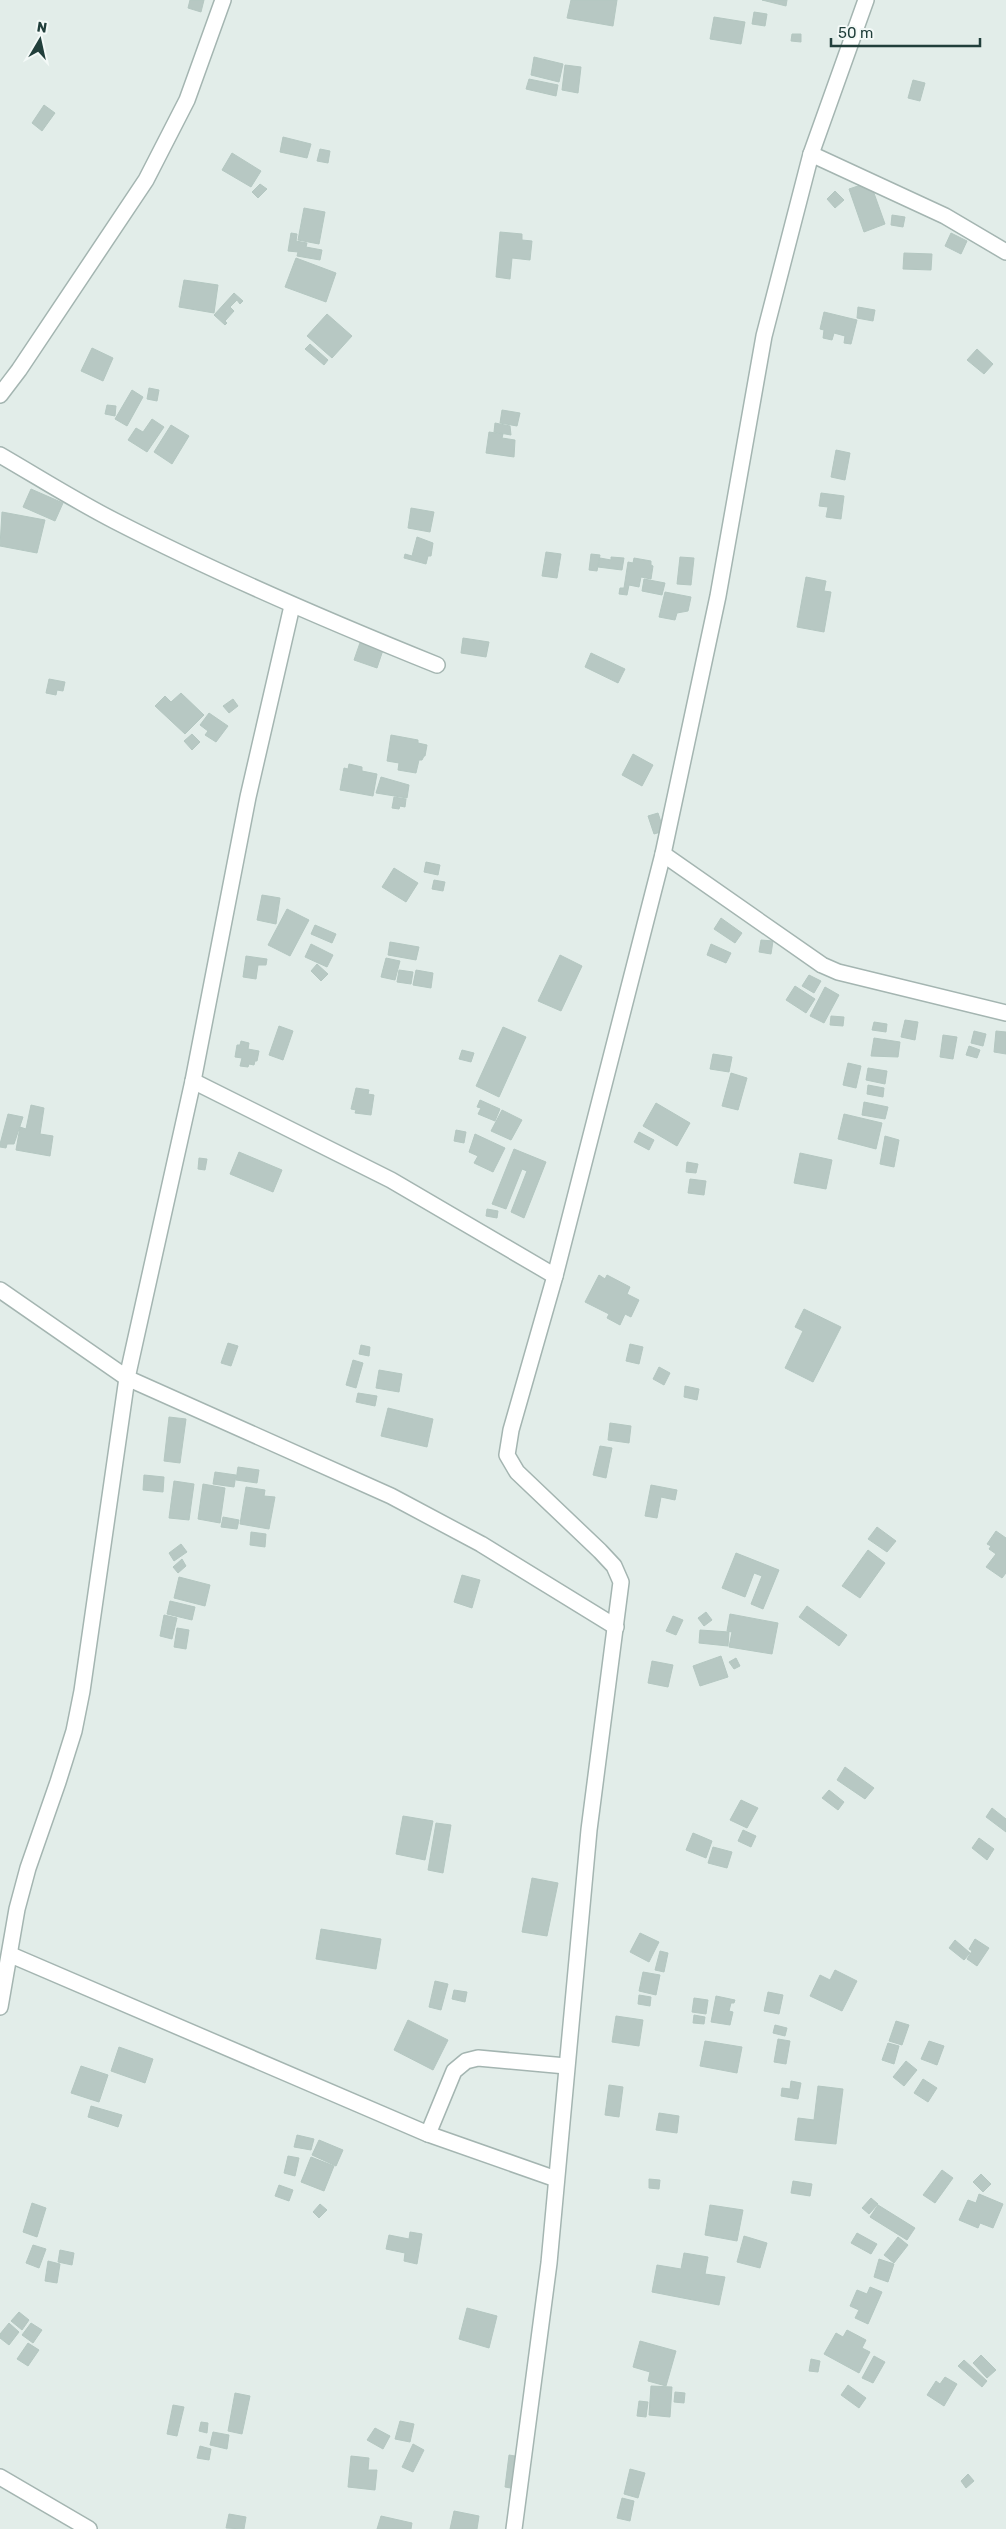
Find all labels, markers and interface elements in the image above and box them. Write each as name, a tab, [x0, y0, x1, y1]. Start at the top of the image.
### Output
north arrow	[15, 15, 65, 65]
scale bar	[831, 15, 980, 47]
text: N	[36, 18, 48, 37]
text: 50 m	[838, 24, 873, 42]

